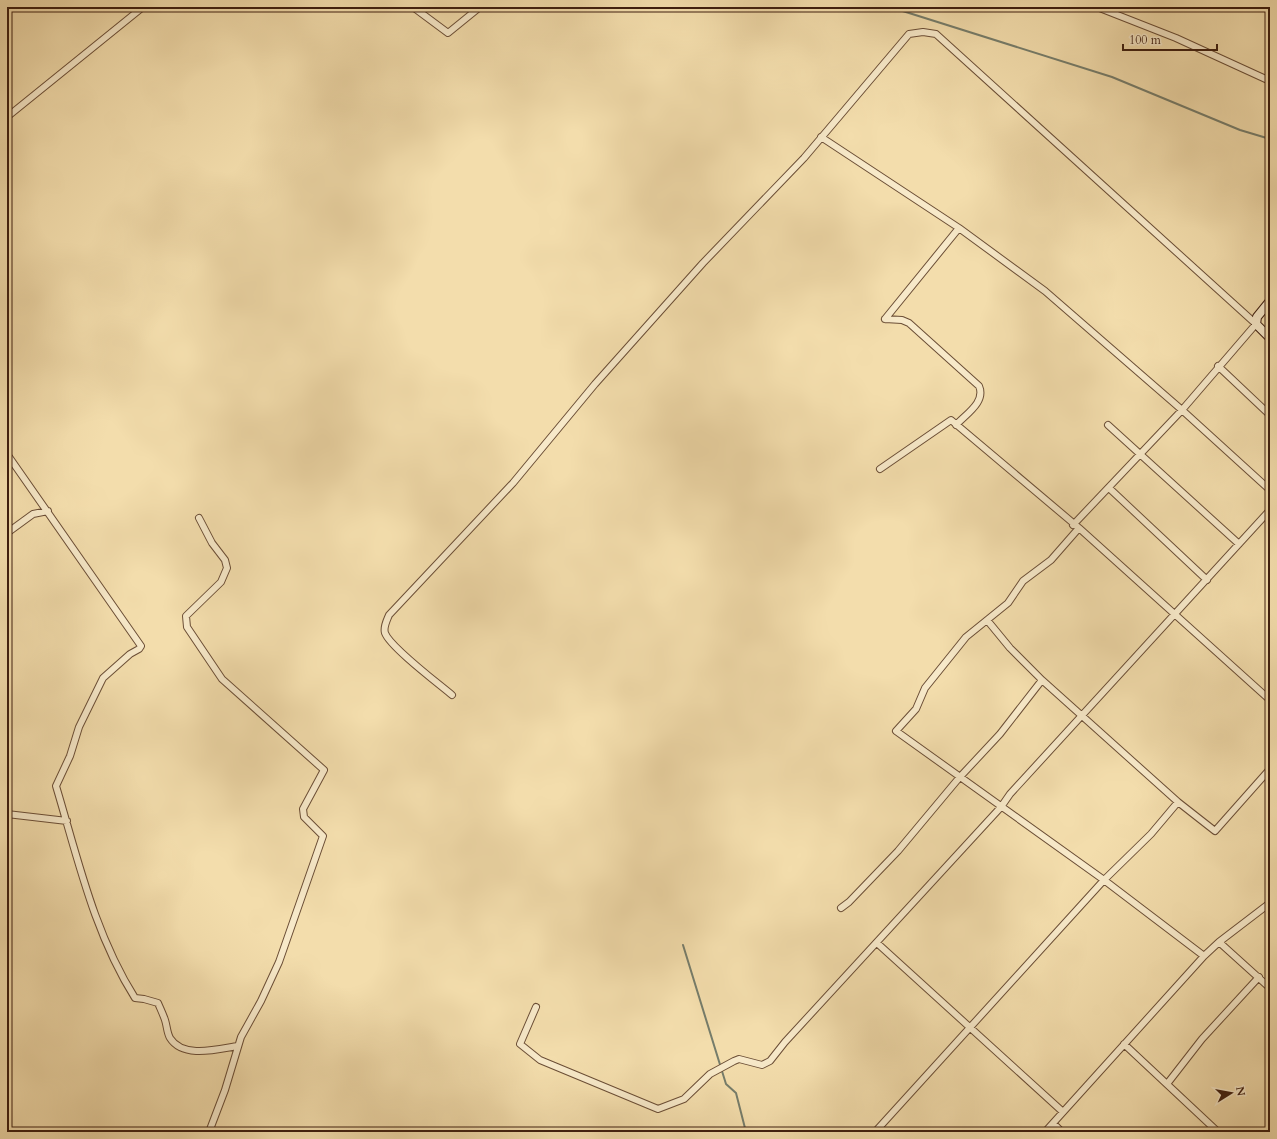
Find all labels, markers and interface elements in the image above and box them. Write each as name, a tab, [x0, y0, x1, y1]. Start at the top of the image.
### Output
scale bar	[1123, 26, 1217, 52]
text: 100 m	[1129, 32, 1162, 48]
north arrow	[1211, 1073, 1251, 1113]
text: N	[1232, 1085, 1249, 1098]

